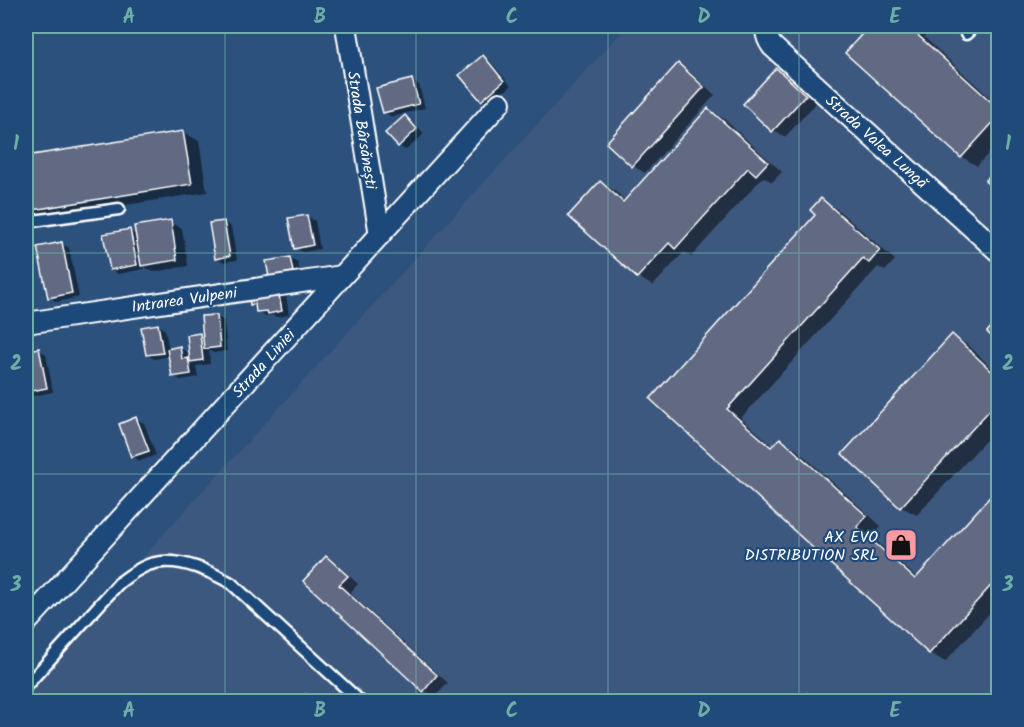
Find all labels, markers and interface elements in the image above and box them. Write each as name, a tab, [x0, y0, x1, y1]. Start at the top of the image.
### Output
text: A	[123, 2, 135, 34]
text: B	[314, 2, 326, 34]
text: C	[506, 2, 518, 34]
text: D	[697, 2, 711, 34]
text: E	[889, 2, 901, 34]
street label: Strada Bârsănești	[340, 69, 383, 192]
street label: Strada Valea Lungă	[819, 89, 934, 196]
text: 1	[13, 129, 19, 161]
text: 1	[1005, 129, 1011, 161]
street label: Intrarea Vulpeni	[130, 281, 240, 320]
street label: Strada Liniei	[226, 323, 303, 404]
text: 2	[10, 349, 22, 381]
text: 2	[1002, 349, 1014, 381]
place label: AX EVO DISTRIBUTION SRL	[744, 525, 878, 568]
shop icon: AX EVO DISTRIBUTION SRL	[883, 527, 919, 563]
text: 3	[10, 570, 22, 602]
text: 3	[1002, 570, 1014, 602]
text: A	[123, 696, 135, 727]
text: B	[314, 696, 326, 727]
text: C	[506, 696, 518, 727]
text: D	[697, 696, 711, 727]
text: E	[889, 696, 901, 727]

